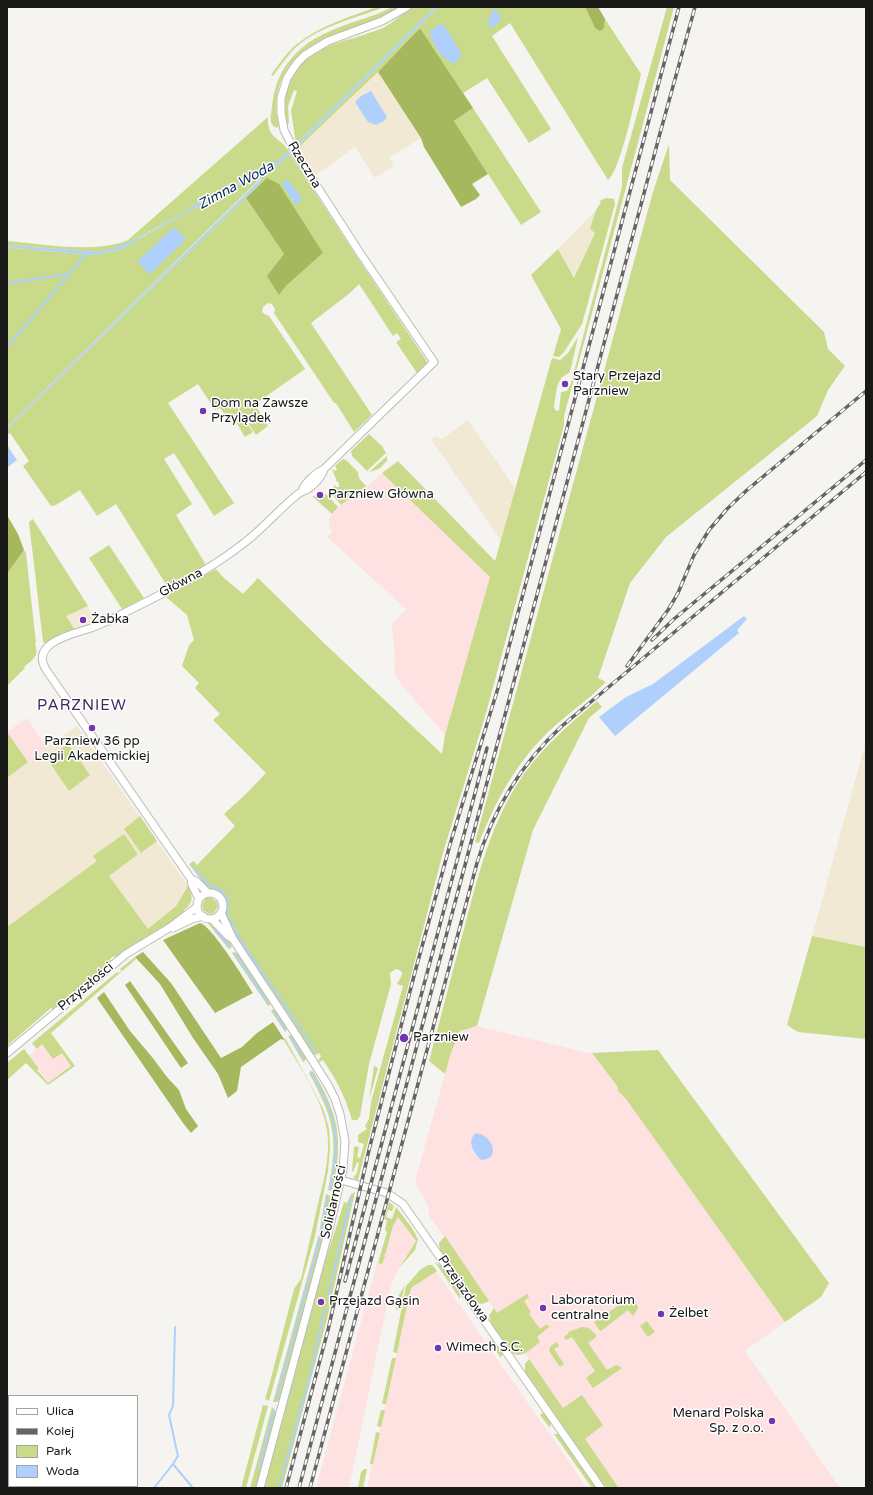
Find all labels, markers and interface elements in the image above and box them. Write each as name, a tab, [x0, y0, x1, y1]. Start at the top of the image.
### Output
street label: Rzeczna	[284, 139, 324, 191]
water label: Zimna Woda	[195, 158, 277, 214]
place label: Stary Przejazd Parzniew	[573, 369, 661, 400]
marker: Stary Przejazd Parzniew	[560, 379, 570, 389]
place label: Dom na Zawsze Przylądek	[211, 396, 308, 427]
marker: Dom na Zawsze Przylądek	[198, 406, 208, 416]
place label: Parzniew Główna	[328, 487, 434, 503]
marker: Parzniew Główna	[315, 490, 325, 500]
street label: Główna	[157, 565, 205, 601]
place label: Żabka	[91, 612, 129, 628]
marker: Żabka	[78, 615, 88, 625]
district label: PARZNIEW	[37, 697, 127, 715]
marker: Parzniew 36 pp Legii Akademickiej	[87, 723, 97, 733]
place label: Parzniew 36 pp Legii Akademickiej	[34, 734, 150, 765]
street label: Przyszłości	[55, 959, 117, 1015]
place label: Parzniew	[413, 1030, 469, 1046]
marker: Parzniew	[398, 1032, 410, 1044]
street label: Solidarności	[318, 1164, 350, 1240]
street label: Przejazdowa	[434, 1253, 492, 1325]
place label: Laboratorium centralne	[551, 1293, 635, 1324]
place label: Przejazd Gąsin	[329, 1294, 420, 1310]
marker: Przejazd Gąsin	[316, 1297, 326, 1307]
marker: Laboratorium centralne	[538, 1303, 548, 1313]
place label: Żelbet	[669, 1306, 708, 1322]
marker: Żelbet	[656, 1309, 666, 1319]
place label: Wimech S.C.	[446, 1340, 523, 1356]
marker: Wimech S.C.	[433, 1343, 443, 1353]
legend	[8, 1395, 138, 1487]
text: Ulica	[46, 1404, 74, 1418]
place label: Menard Polska Sp. z o.o.	[672, 1406, 764, 1437]
marker: Menard Polska Sp. z o.o.	[767, 1416, 777, 1426]
text: Kolej	[46, 1424, 74, 1438]
text: Park	[46, 1444, 72, 1458]
text: Woda	[46, 1464, 79, 1478]

